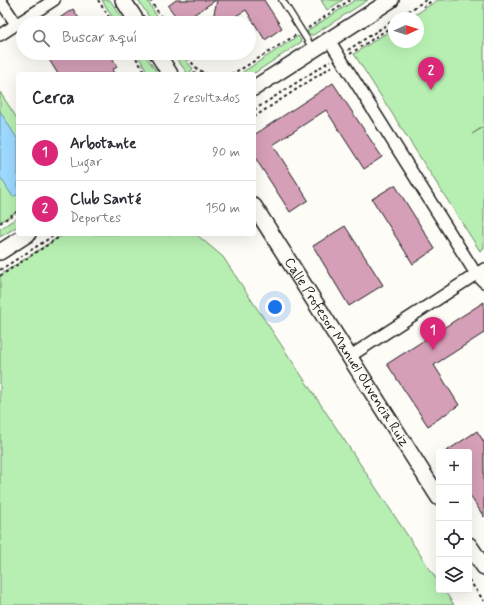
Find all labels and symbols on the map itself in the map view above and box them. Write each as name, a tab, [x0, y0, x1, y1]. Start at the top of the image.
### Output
north arrow	[388, 12, 424, 48]
pin: 2	[418, 57, 444, 90]
street label: Calle Profesor Manuel Olivencia Ruiz	[280, 254, 413, 451]
your location	[265, 297, 285, 317]
pin: 1	[420, 317, 446, 350]

